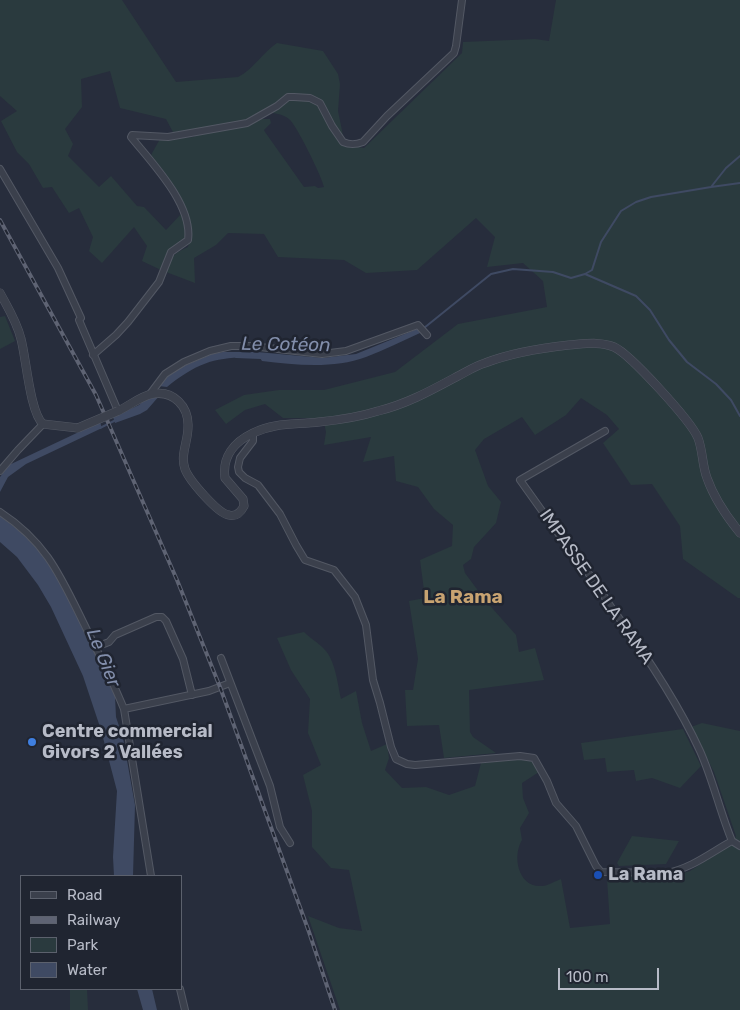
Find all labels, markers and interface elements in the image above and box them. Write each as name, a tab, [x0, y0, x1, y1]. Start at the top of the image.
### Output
water label: Le Cotéon	[241, 333, 331, 357]
street label: IMPASSE DE LA RAMA	[534, 505, 658, 669]
district label: La Rama	[423, 587, 503, 609]
water label: Le Gier	[81, 625, 125, 691]
place label: Centre commercial Givors 2 Vallées	[42, 721, 213, 764]
marker: Centre commercial Givors 2 Vallées	[26, 736, 38, 748]
place label: La Rama	[608, 864, 683, 886]
marker: La Rama	[592, 869, 604, 881]
legend	[20, 875, 182, 990]
text: Road	[67, 886, 103, 904]
text: Railway	[67, 911, 121, 929]
text: Park	[67, 936, 98, 954]
scale bar	[560, 958, 661, 990]
text: Water	[67, 961, 107, 979]
text: 100 m	[566, 968, 608, 986]

